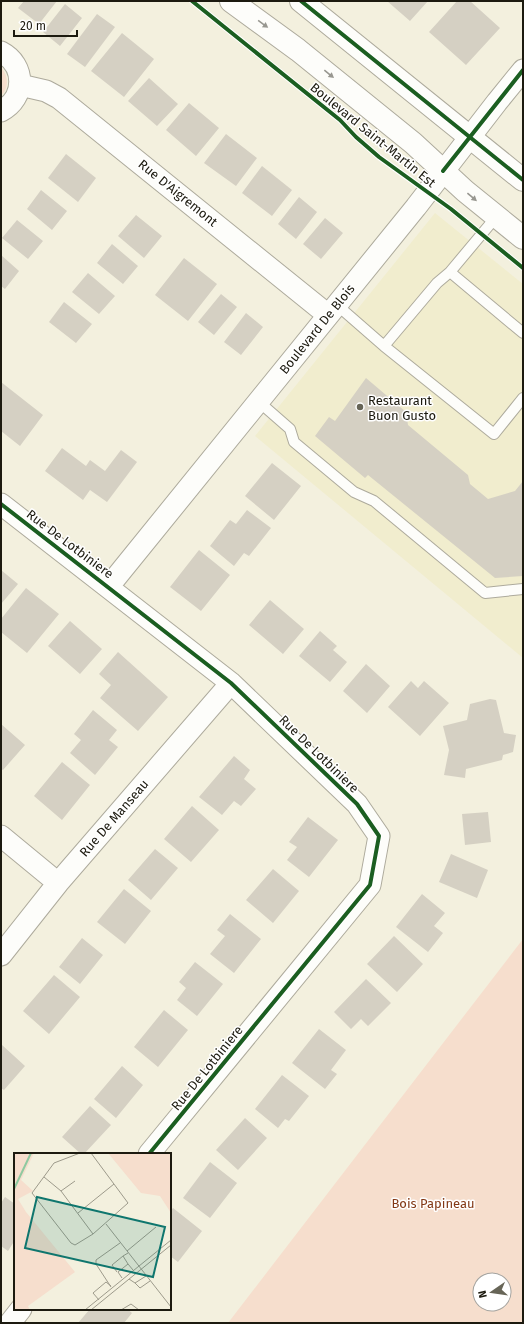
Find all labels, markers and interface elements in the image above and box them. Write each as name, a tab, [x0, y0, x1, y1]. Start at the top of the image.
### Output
scale bar	[14, 12, 77, 38]
text: 20 m	[20, 19, 46, 33]
one-way arrow	[257, 20, 268, 28]
one-way arrow	[323, 70, 334, 79]
street label: Boulevard Saint-Martin Est	[307, 80, 439, 190]
street label: Rue D'Aigremont	[135, 157, 221, 230]
one-way arrow	[467, 192, 478, 201]
street label: Boulevard De Blois	[276, 281, 358, 377]
place label: Restaurant Buon Gusto	[368, 393, 436, 423]
marker: Restaurant Buon Gusto	[355, 402, 365, 412]
street label: Rue De Lotbiniere	[24, 506, 116, 582]
street label: Rue De Lotbiniere	[276, 712, 362, 796]
street label: Rue De Manseau	[76, 776, 152, 860]
street label: Rue De Lotbiniere	[168, 1023, 246, 1113]
inset map	[14, 1153, 171, 1310]
park label: Bois Papineau	[391, 1196, 475, 1211]
north arrow	[472, 1272, 512, 1312]
text: N	[476, 1289, 490, 1299]

